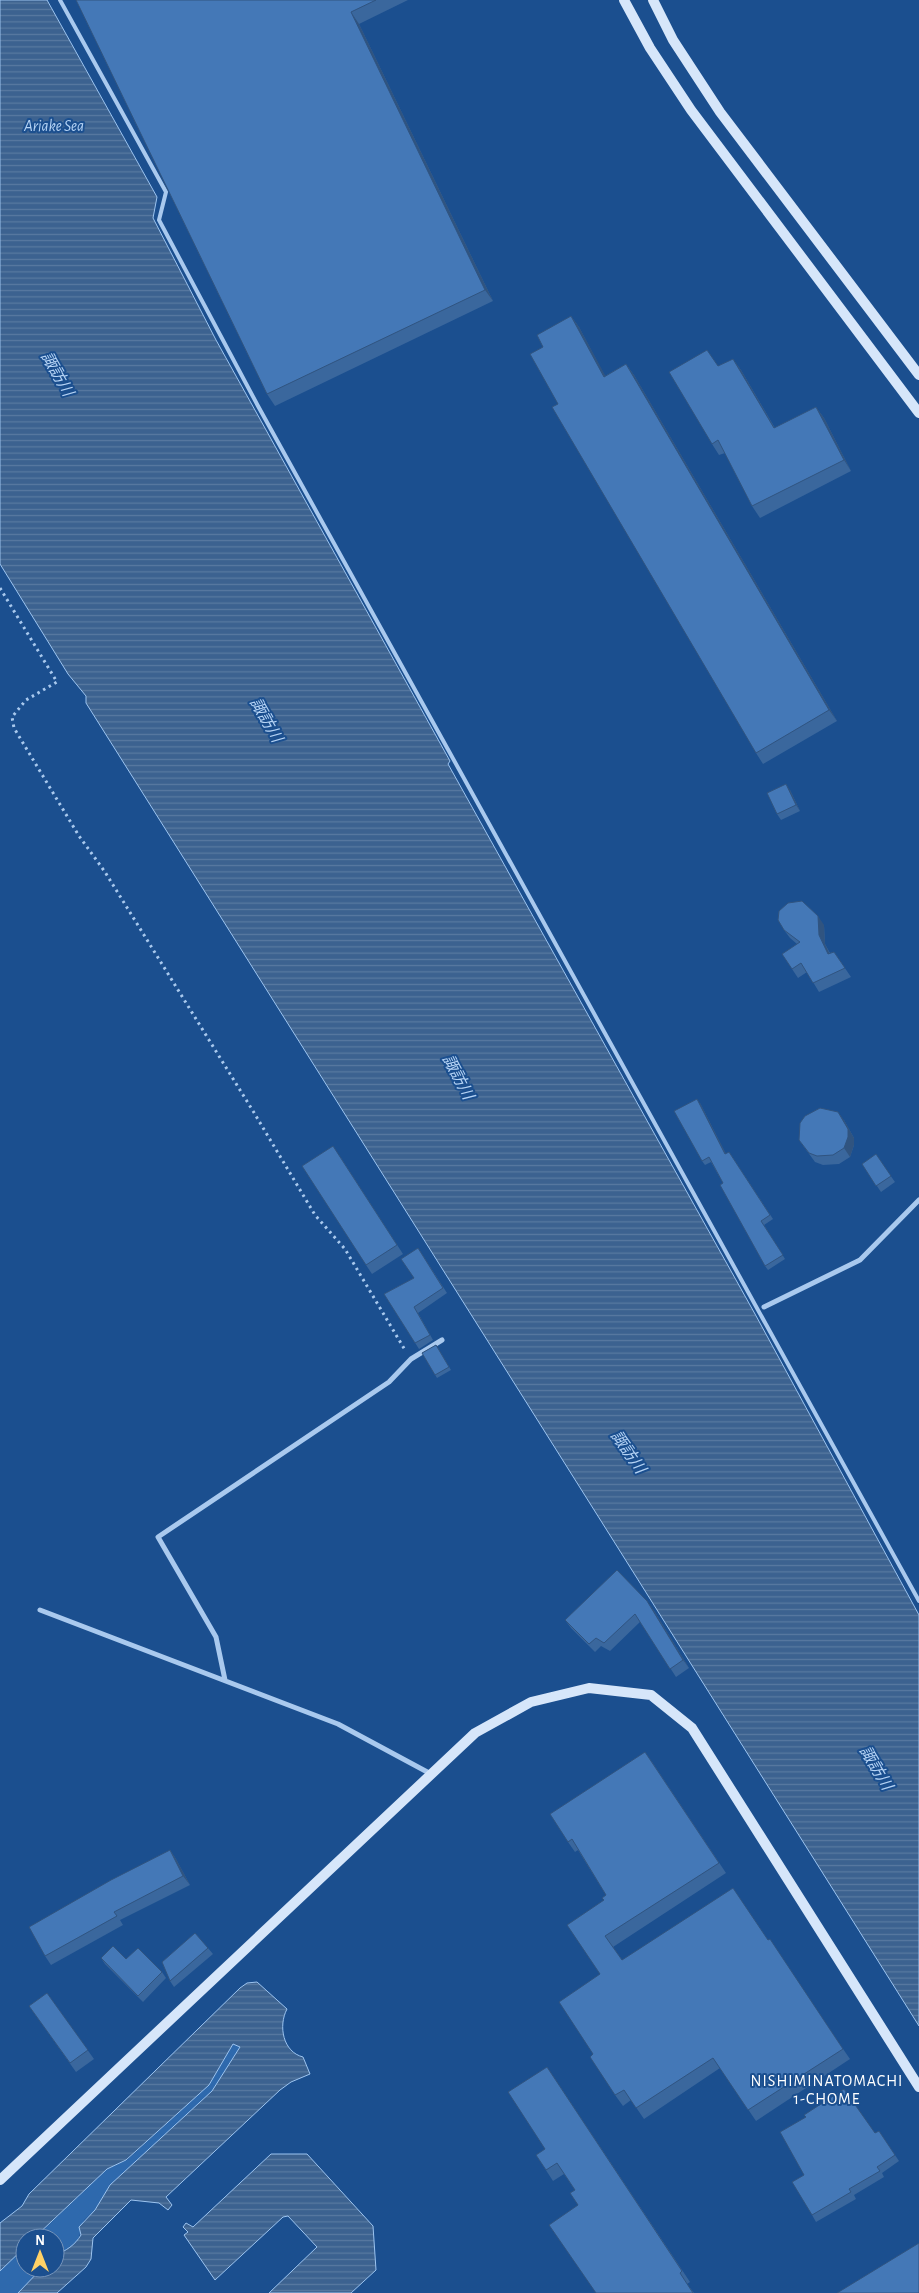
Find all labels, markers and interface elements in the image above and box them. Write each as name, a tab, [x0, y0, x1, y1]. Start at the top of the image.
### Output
water label: Ariake Sea	[23, 118, 84, 134]
water label: 諏訪川	[38, 349, 78, 401]
water label: 諏訪川	[247, 695, 287, 747]
water label: 諏訪川	[440, 1052, 478, 1104]
water label: 諏訪川	[608, 1427, 650, 1478]
water label: 諏訪川	[857, 1743, 897, 1794]
district label: NISHIMINATOMACHI 1-CHOME	[751, 2073, 903, 2107]
north arrow	[15, 2228, 65, 2278]
text: N	[35, 2234, 45, 2248]

